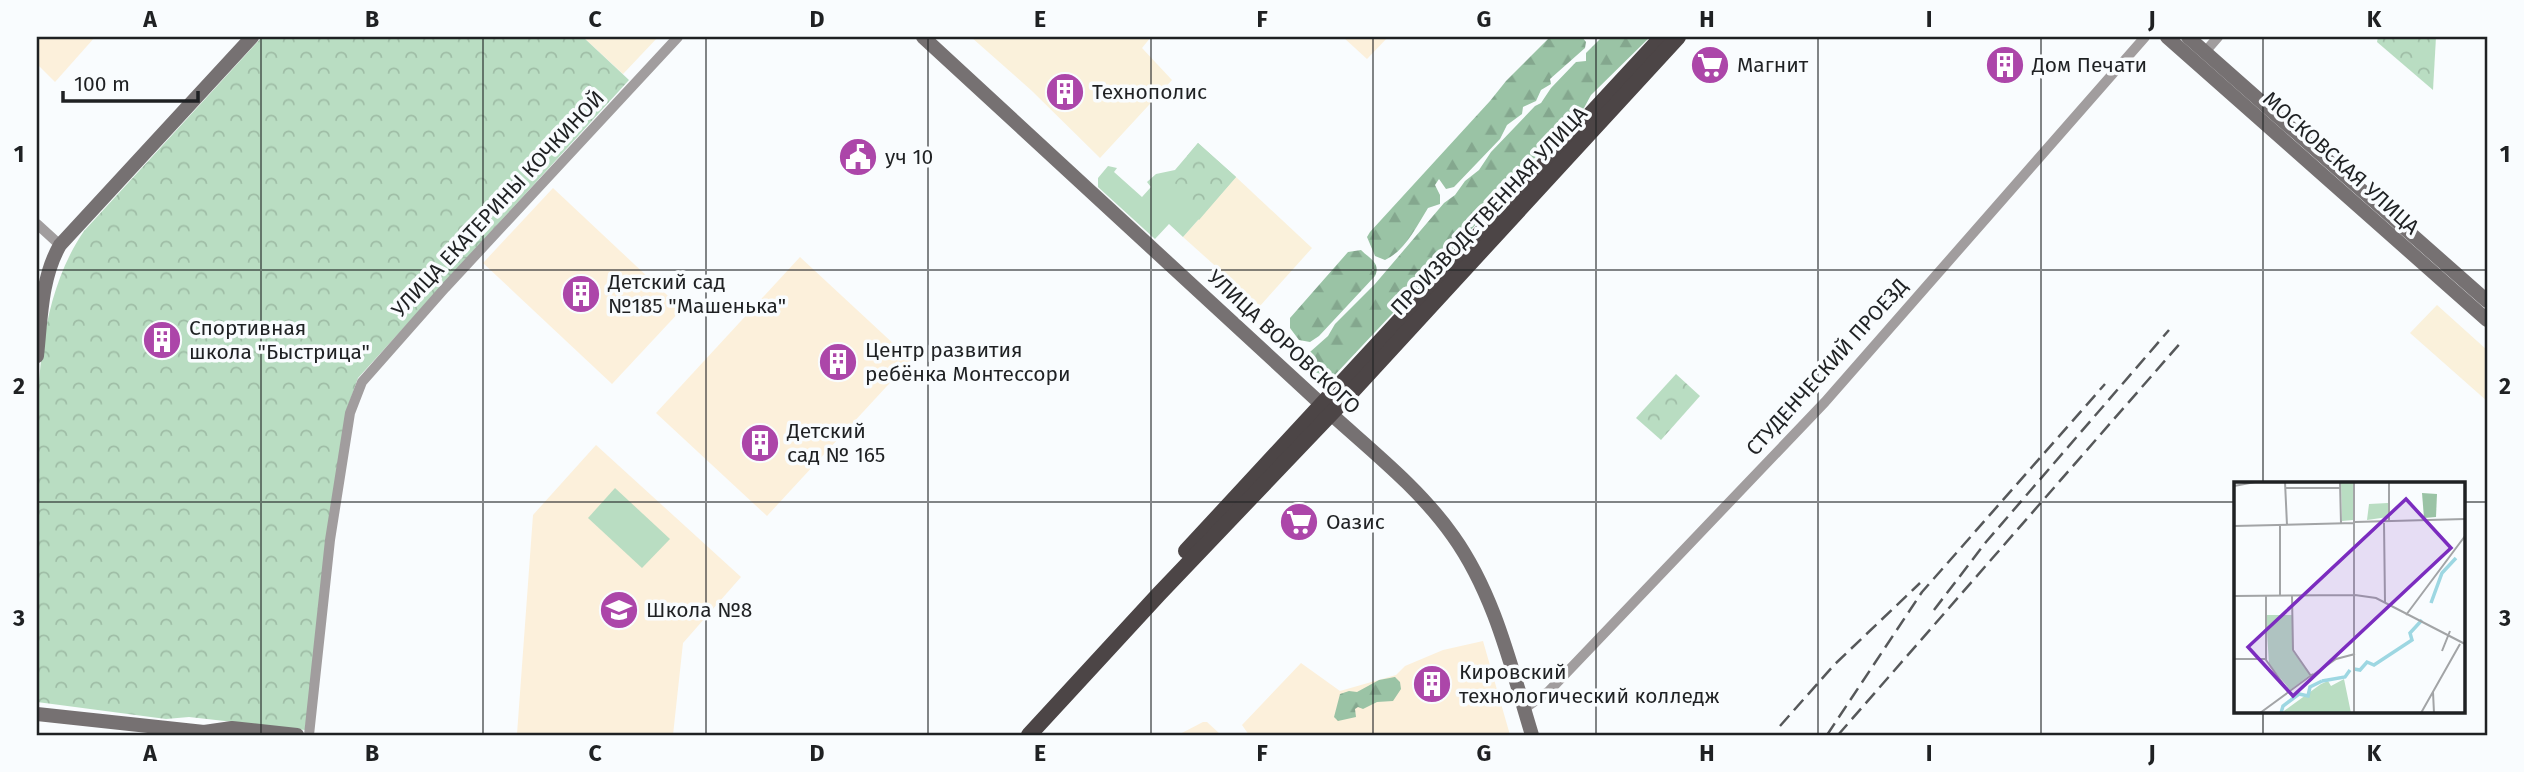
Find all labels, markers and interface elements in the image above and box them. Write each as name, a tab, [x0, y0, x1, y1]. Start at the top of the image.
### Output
text: A	[142, 5, 157, 33]
text: B	[365, 5, 379, 33]
text: C	[588, 5, 602, 33]
text: D	[810, 5, 825, 33]
text: E	[1034, 5, 1046, 33]
text: F	[1256, 5, 1268, 33]
text: G	[1477, 5, 1491, 33]
text: H	[1699, 5, 1715, 33]
text: I	[1926, 5, 1932, 33]
text: J	[2147, 5, 2156, 33]
text: K	[2367, 5, 2382, 33]
supermarket icon: Магнит	[1689, 44, 1731, 86]
building icon: Дом Печати	[1984, 44, 2026, 86]
place label: Магнит	[1737, 52, 1809, 78]
place label: Дом Печати	[2031, 52, 2147, 78]
scale bar	[63, 60, 198, 104]
text: 100 m	[74, 71, 130, 97]
building icon: Технополис	[1044, 71, 1086, 113]
place label: Технополис	[1092, 79, 1207, 105]
street label: УЛИЦА ЕКАТЕРИНЫ КОЧКИНОЙ	[386, 85, 610, 323]
street label: МОСКОВСКАЯ УЛИЦА	[2258, 86, 2424, 240]
street label: ПРОИЗВОДСТВЕННАЯ УЛИЦА	[1385, 101, 1593, 321]
public building icon: уч 10	[837, 136, 879, 178]
text: 1	[14, 140, 24, 168]
text: 1	[2500, 140, 2510, 168]
place label: уч 10	[885, 144, 933, 170]
street label: УЛИЦА ВОРОВСКОГО	[1202, 264, 1366, 420]
place label: Детский сад №185 "Машенька"	[607, 269, 786, 319]
building icon: Детский сад №185 "Машенька"	[560, 273, 602, 315]
street label: СТУДЕНЧЕСКИЙ ПРОЕЗД	[1741, 273, 1913, 461]
place label: Спортивная школа "Быстрица"	[189, 315, 370, 365]
building icon: Спортивная школа "Быстрица"	[141, 319, 183, 361]
place label: Центр развития ребёнка Монтессори	[865, 337, 1071, 387]
building icon: Центр развития ребёнка Монтессори	[817, 341, 859, 383]
text: 2	[13, 372, 25, 400]
text: 2	[2499, 372, 2511, 400]
place label: Детский сад № 165	[786, 418, 885, 468]
building icon: Детский сад № 165	[739, 422, 781, 464]
inset map	[2234, 482, 2464, 712]
supermarket icon: Оазис	[1278, 501, 1320, 543]
place label: Оазис	[1326, 509, 1385, 535]
school or university icon: Школа №8	[598, 589, 640, 631]
place label: Школа №8	[646, 597, 752, 623]
text: 3	[12, 604, 25, 632]
text: 3	[2498, 604, 2511, 632]
place label: Кировский технологический колледж	[1459, 659, 1720, 709]
building icon: Кировский технологический колледж	[1411, 663, 1453, 705]
text: A	[142, 739, 157, 767]
text: B	[365, 739, 379, 767]
text: C	[588, 739, 602, 767]
text: D	[810, 739, 825, 767]
text: E	[1034, 739, 1046, 767]
text: F	[1256, 739, 1268, 767]
text: G	[1477, 739, 1491, 767]
text: H	[1699, 739, 1715, 767]
text: I	[1926, 739, 1932, 767]
text: J	[2147, 739, 2156, 767]
text: K	[2367, 739, 2382, 767]

